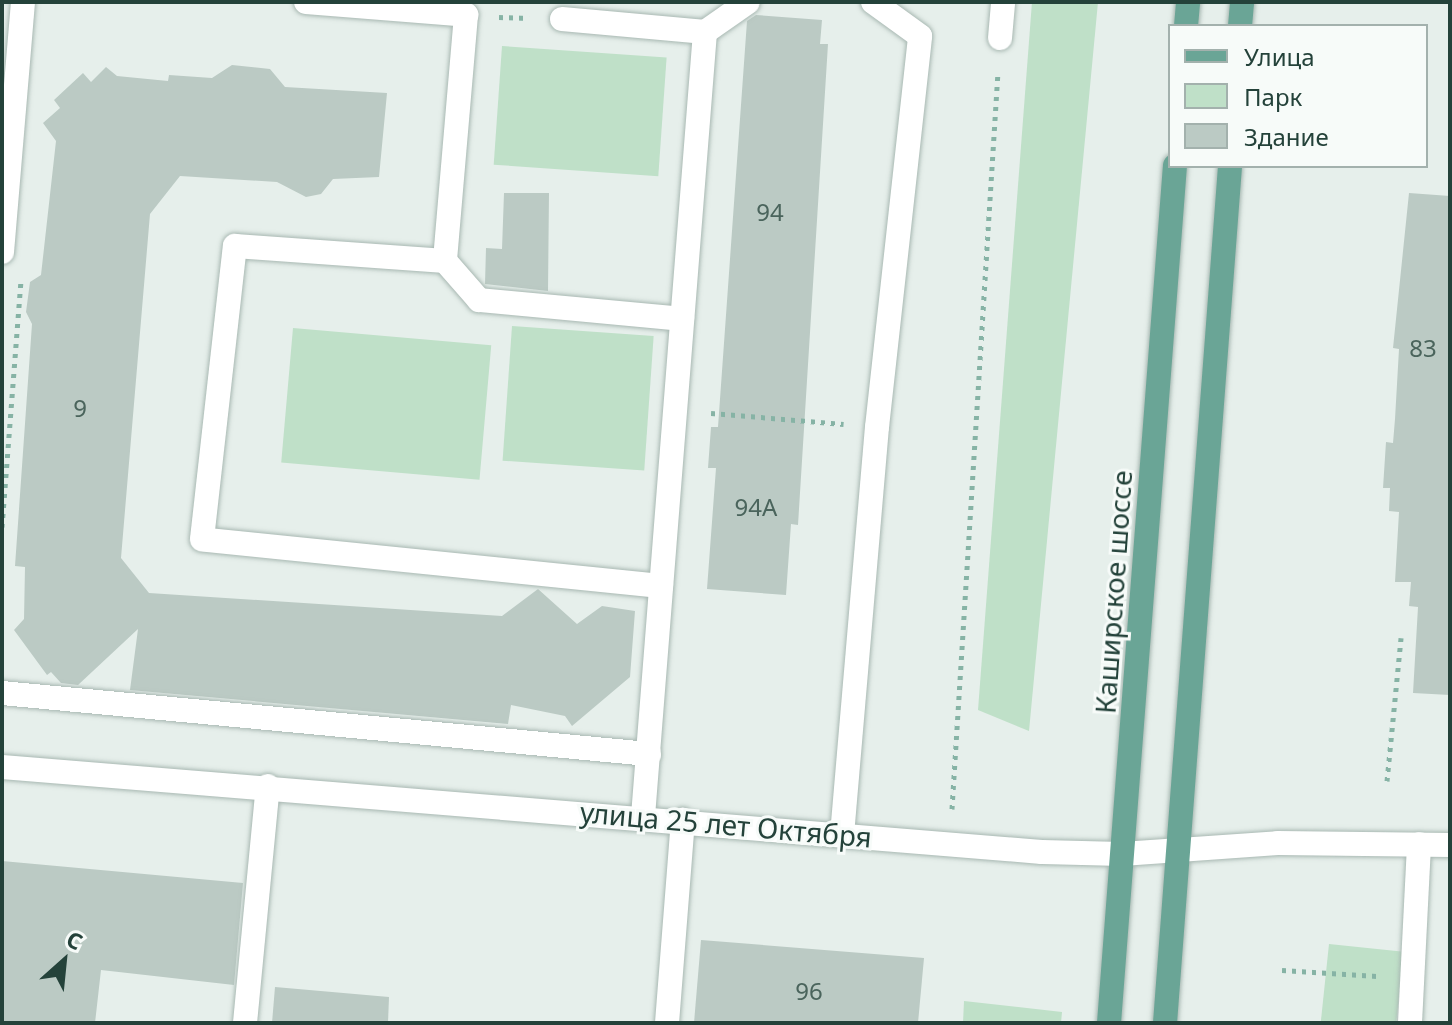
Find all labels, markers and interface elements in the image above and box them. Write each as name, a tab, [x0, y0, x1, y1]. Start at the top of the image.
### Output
legend	[1168, 24, 1428, 168]
text: Улица	[1244, 40, 1315, 73]
text: Парк	[1244, 80, 1302, 113]
text: Здание	[1244, 120, 1329, 153]
house number: 94	[756, 198, 784, 226]
house number: 83	[1409, 334, 1437, 362]
house number: 9	[73, 394, 87, 422]
street label: Каширское шоссе	[1088, 469, 1138, 715]
house number: 94А	[735, 493, 777, 521]
street label: улица 25 лет Октября	[579, 795, 873, 853]
north arrow	[24, 921, 104, 1001]
text: С	[62, 923, 88, 956]
house number: 96	[795, 977, 823, 1005]

